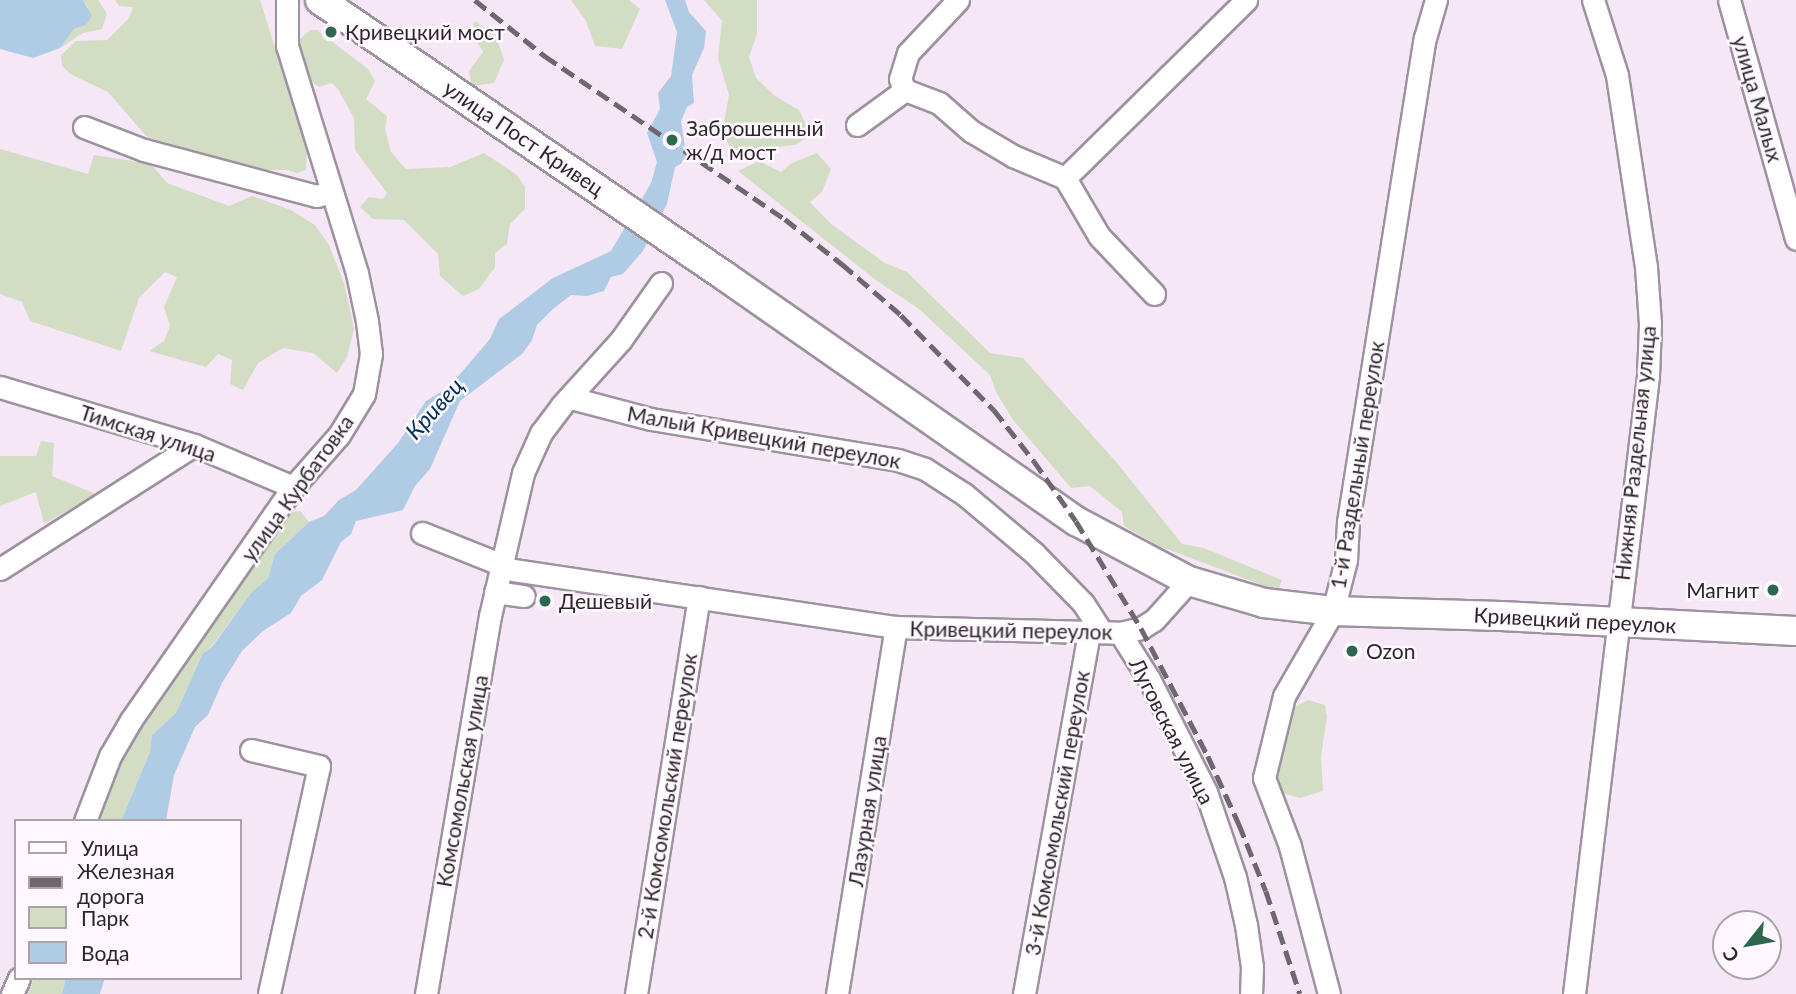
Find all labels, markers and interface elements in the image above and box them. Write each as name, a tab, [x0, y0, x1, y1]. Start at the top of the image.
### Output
place label: Кривецкий мост	[345, 19, 505, 45]
marker: Кривецкий мост	[323, 24, 339, 40]
street label: улица Малых	[1728, 33, 1788, 165]
street label: улица Пост Кривец	[439, 75, 609, 201]
place label: Заброшенный ж/д мост	[686, 115, 824, 165]
marker: Заброшенный ж/д мост	[664, 132, 680, 148]
street label: Нижняя Раздельная улица	[1609, 324, 1661, 582]
street label: 1-й Раздельный переулок	[1325, 339, 1389, 591]
water label: Кривец	[399, 372, 469, 444]
street label: Тимская улица	[77, 399, 219, 467]
street label: Малый Кривецкий переулок	[625, 401, 903, 473]
street label: улица Курбатовка	[235, 410, 359, 566]
place label: Магнит	[1686, 577, 1759, 603]
marker: Магнит	[1765, 582, 1781, 598]
place label: Дешевый	[559, 588, 652, 614]
marker: Дешевый	[537, 593, 553, 609]
street label: Кривецкий переулок	[1473, 602, 1677, 638]
street label: Кривецкий переулок	[909, 616, 1113, 644]
place label: Ozon	[1366, 638, 1415, 664]
marker: Ozon	[1344, 643, 1360, 659]
street label: 2-й Комсомольский переулок	[632, 651, 702, 941]
street label: Луговская улица	[1124, 654, 1220, 808]
street label: 3-й Комсомольский переулок	[1020, 669, 1094, 957]
street label: Комсомольская улица	[431, 673, 493, 889]
street label: Лазурная улица	[843, 734, 891, 888]
legend	[14, 819, 242, 980]
text: Улица	[81, 835, 139, 860]
text: Железная дорога	[77, 858, 175, 908]
text: Парк	[81, 905, 129, 930]
north arrow	[1712, 910, 1782, 980]
text: Вода	[81, 940, 129, 965]
text: С	[1717, 944, 1743, 966]

